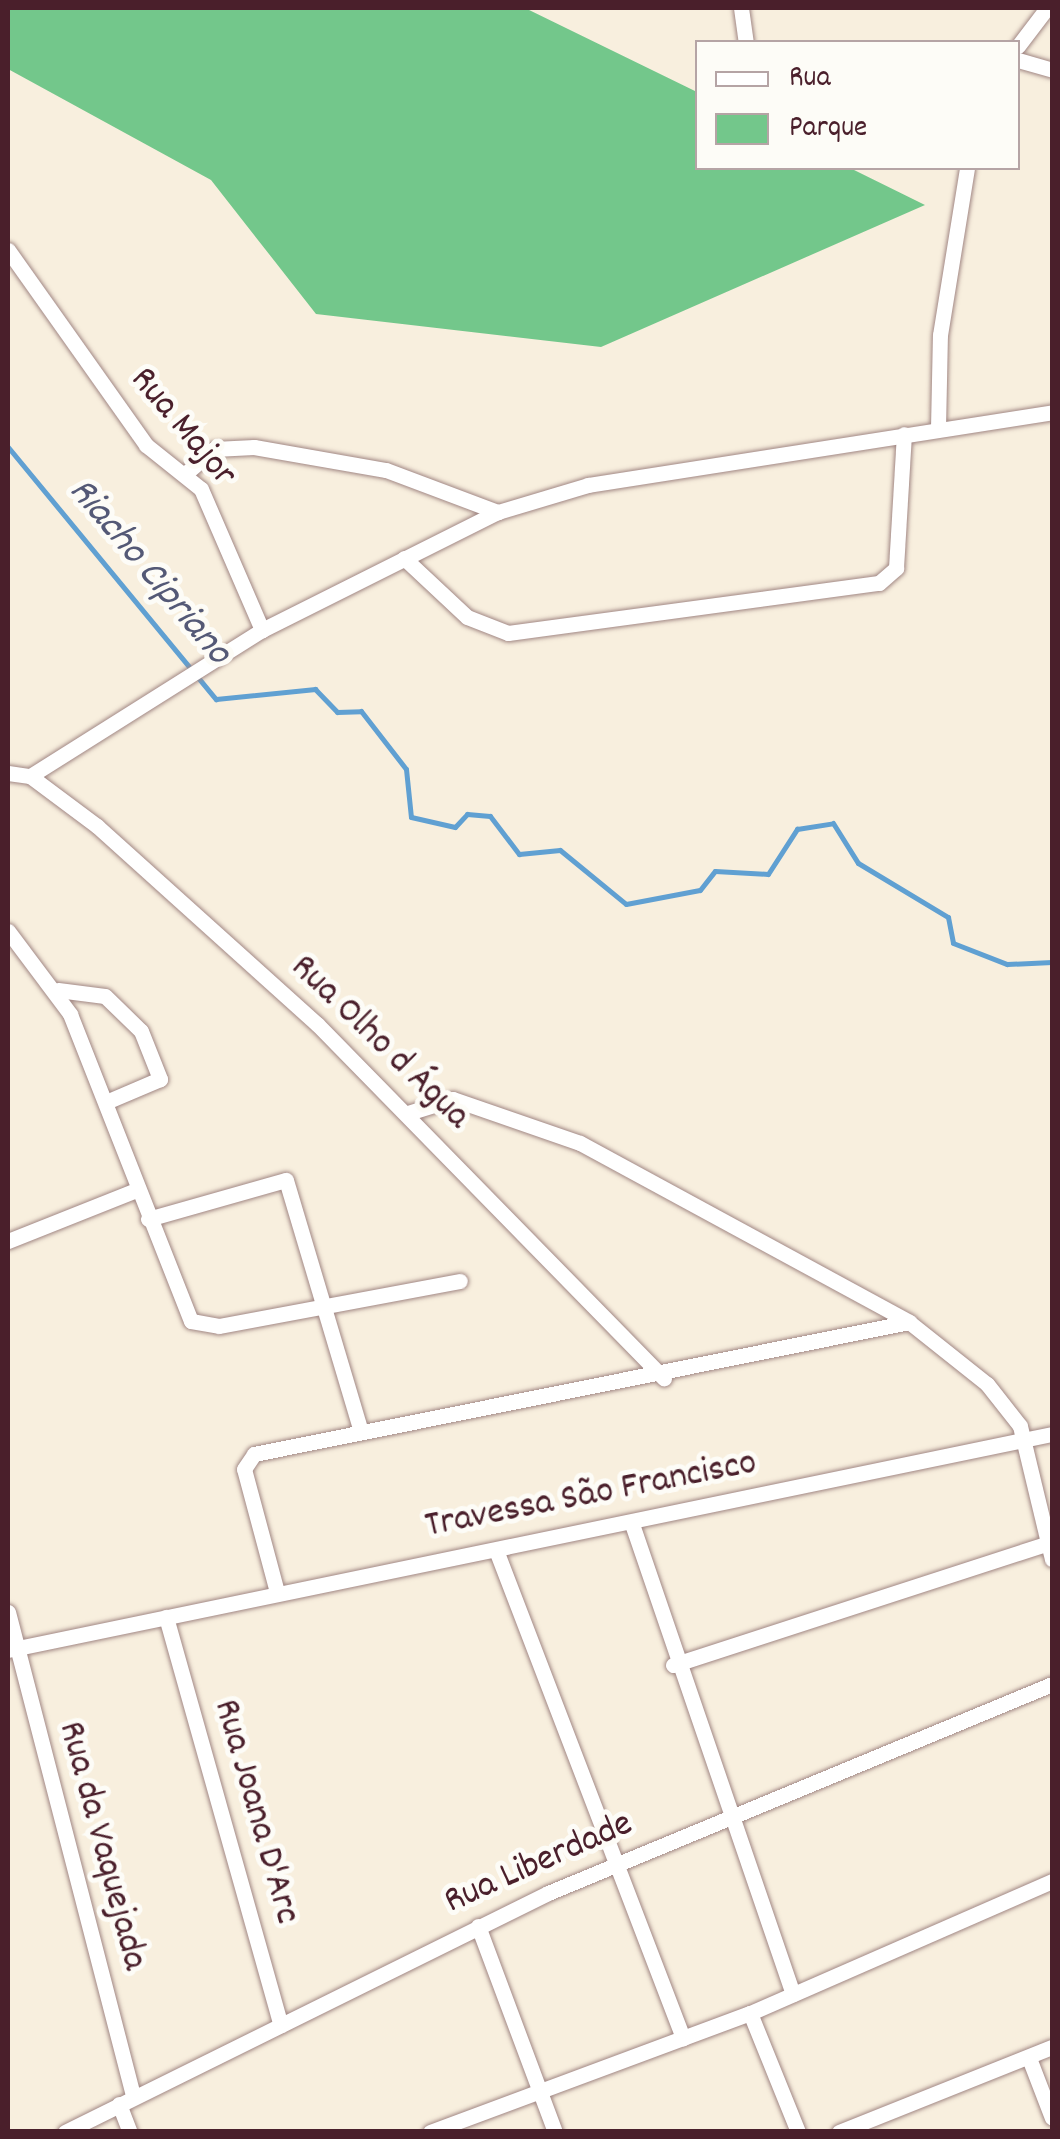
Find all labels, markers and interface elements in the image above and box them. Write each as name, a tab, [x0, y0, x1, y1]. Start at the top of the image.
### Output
legend	[695, 40, 1020, 170]
text: Rua	[789, 58, 831, 101]
text: Parque	[789, 108, 867, 151]
street label: Rua Major	[119, 359, 245, 497]
water label: Riacho Cipriano	[56, 470, 240, 676]
street label: Rua Olho d Água	[280, 946, 478, 1140]
street label: Travessa São Francisco	[422, 1442, 760, 1550]
street label: Rua Joana D'Arc	[201, 1695, 309, 1929]
street label: Rua da Vaquejada	[46, 1717, 156, 1975]
street label: Rua Liberdade	[438, 1802, 640, 1926]

